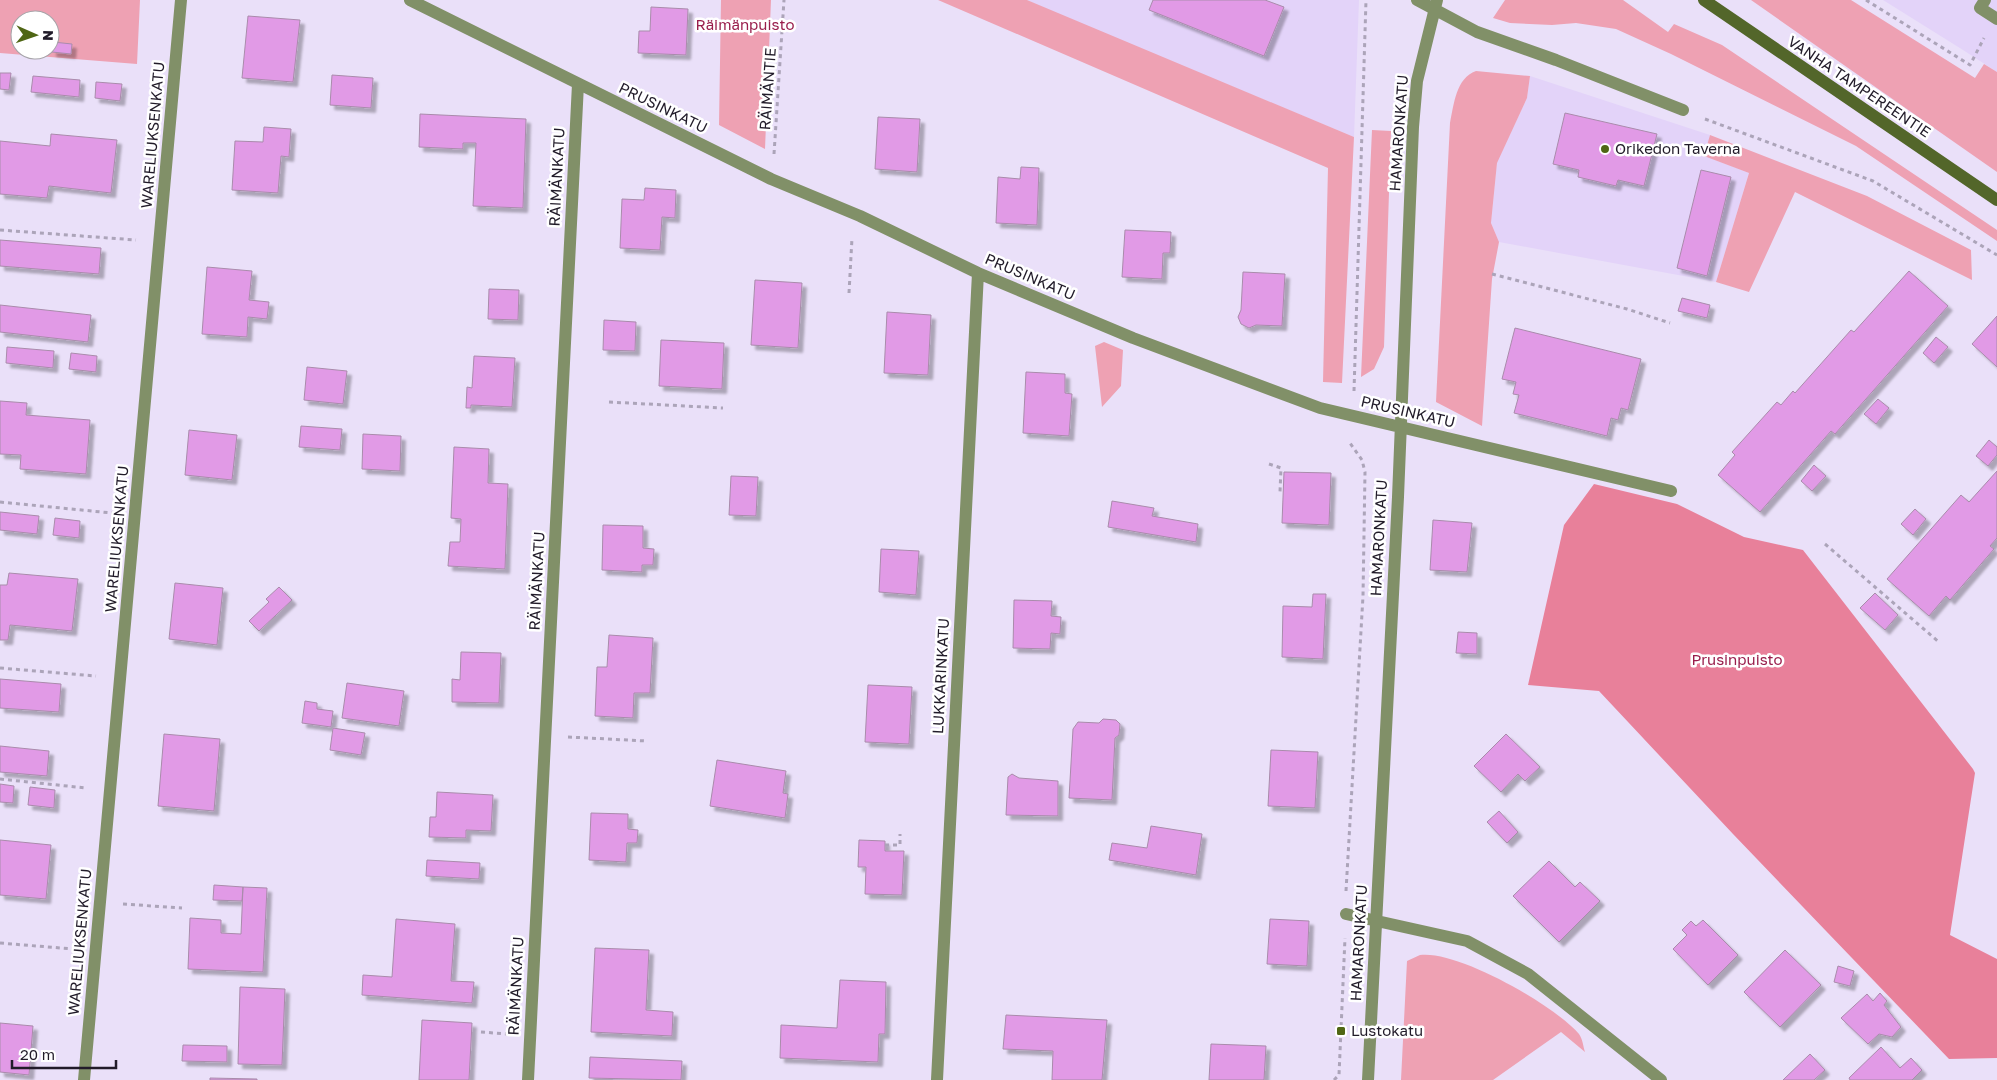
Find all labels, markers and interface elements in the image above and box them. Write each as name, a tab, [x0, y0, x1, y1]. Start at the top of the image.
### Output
north arrow	[10, 10, 60, 60]
park label: Räimänpuisto	[696, 15, 794, 33]
text: N	[40, 30, 57, 41]
street label: VANHA TAMPEREENTIE	[1785, 32, 1934, 141]
street label: RÄIMÄNTIE	[755, 47, 779, 131]
street label: WARELIUKSENKATU	[137, 61, 167, 209]
street label: HAMARONKATU	[1385, 74, 1411, 192]
street label: PRUSINKATU	[616, 78, 711, 136]
street label: RÄIMÄNKATU	[544, 127, 568, 227]
place label: Orikedon Taverna	[1615, 139, 1741, 157]
marker: Orikedon Taverna	[1599, 143, 1611, 155]
street label: PRUSINKATU	[983, 249, 1078, 303]
street label: PRUSINKATU	[1359, 391, 1457, 431]
street label: WARELIUKSENKATU	[101, 465, 131, 613]
street label: HAMARONKATU	[1366, 479, 1390, 597]
street label: RÄIMÄNKATU	[524, 531, 548, 631]
street label: LUKKARINKATU	[928, 617, 952, 734]
park label: Prusinpuisto	[1691, 650, 1783, 668]
street label: WARELIUKSENKATU	[64, 868, 94, 1016]
street label: HAMARONKATU	[1346, 884, 1370, 1002]
street label: RÄIMÄNKATU	[503, 936, 527, 1036]
place label: Lustokatu	[1351, 1021, 1423, 1039]
marker: Lustokatu	[1335, 1025, 1347, 1037]
scale bar	[12, 1038, 116, 1070]
text: 20 m	[20, 1045, 55, 1063]

